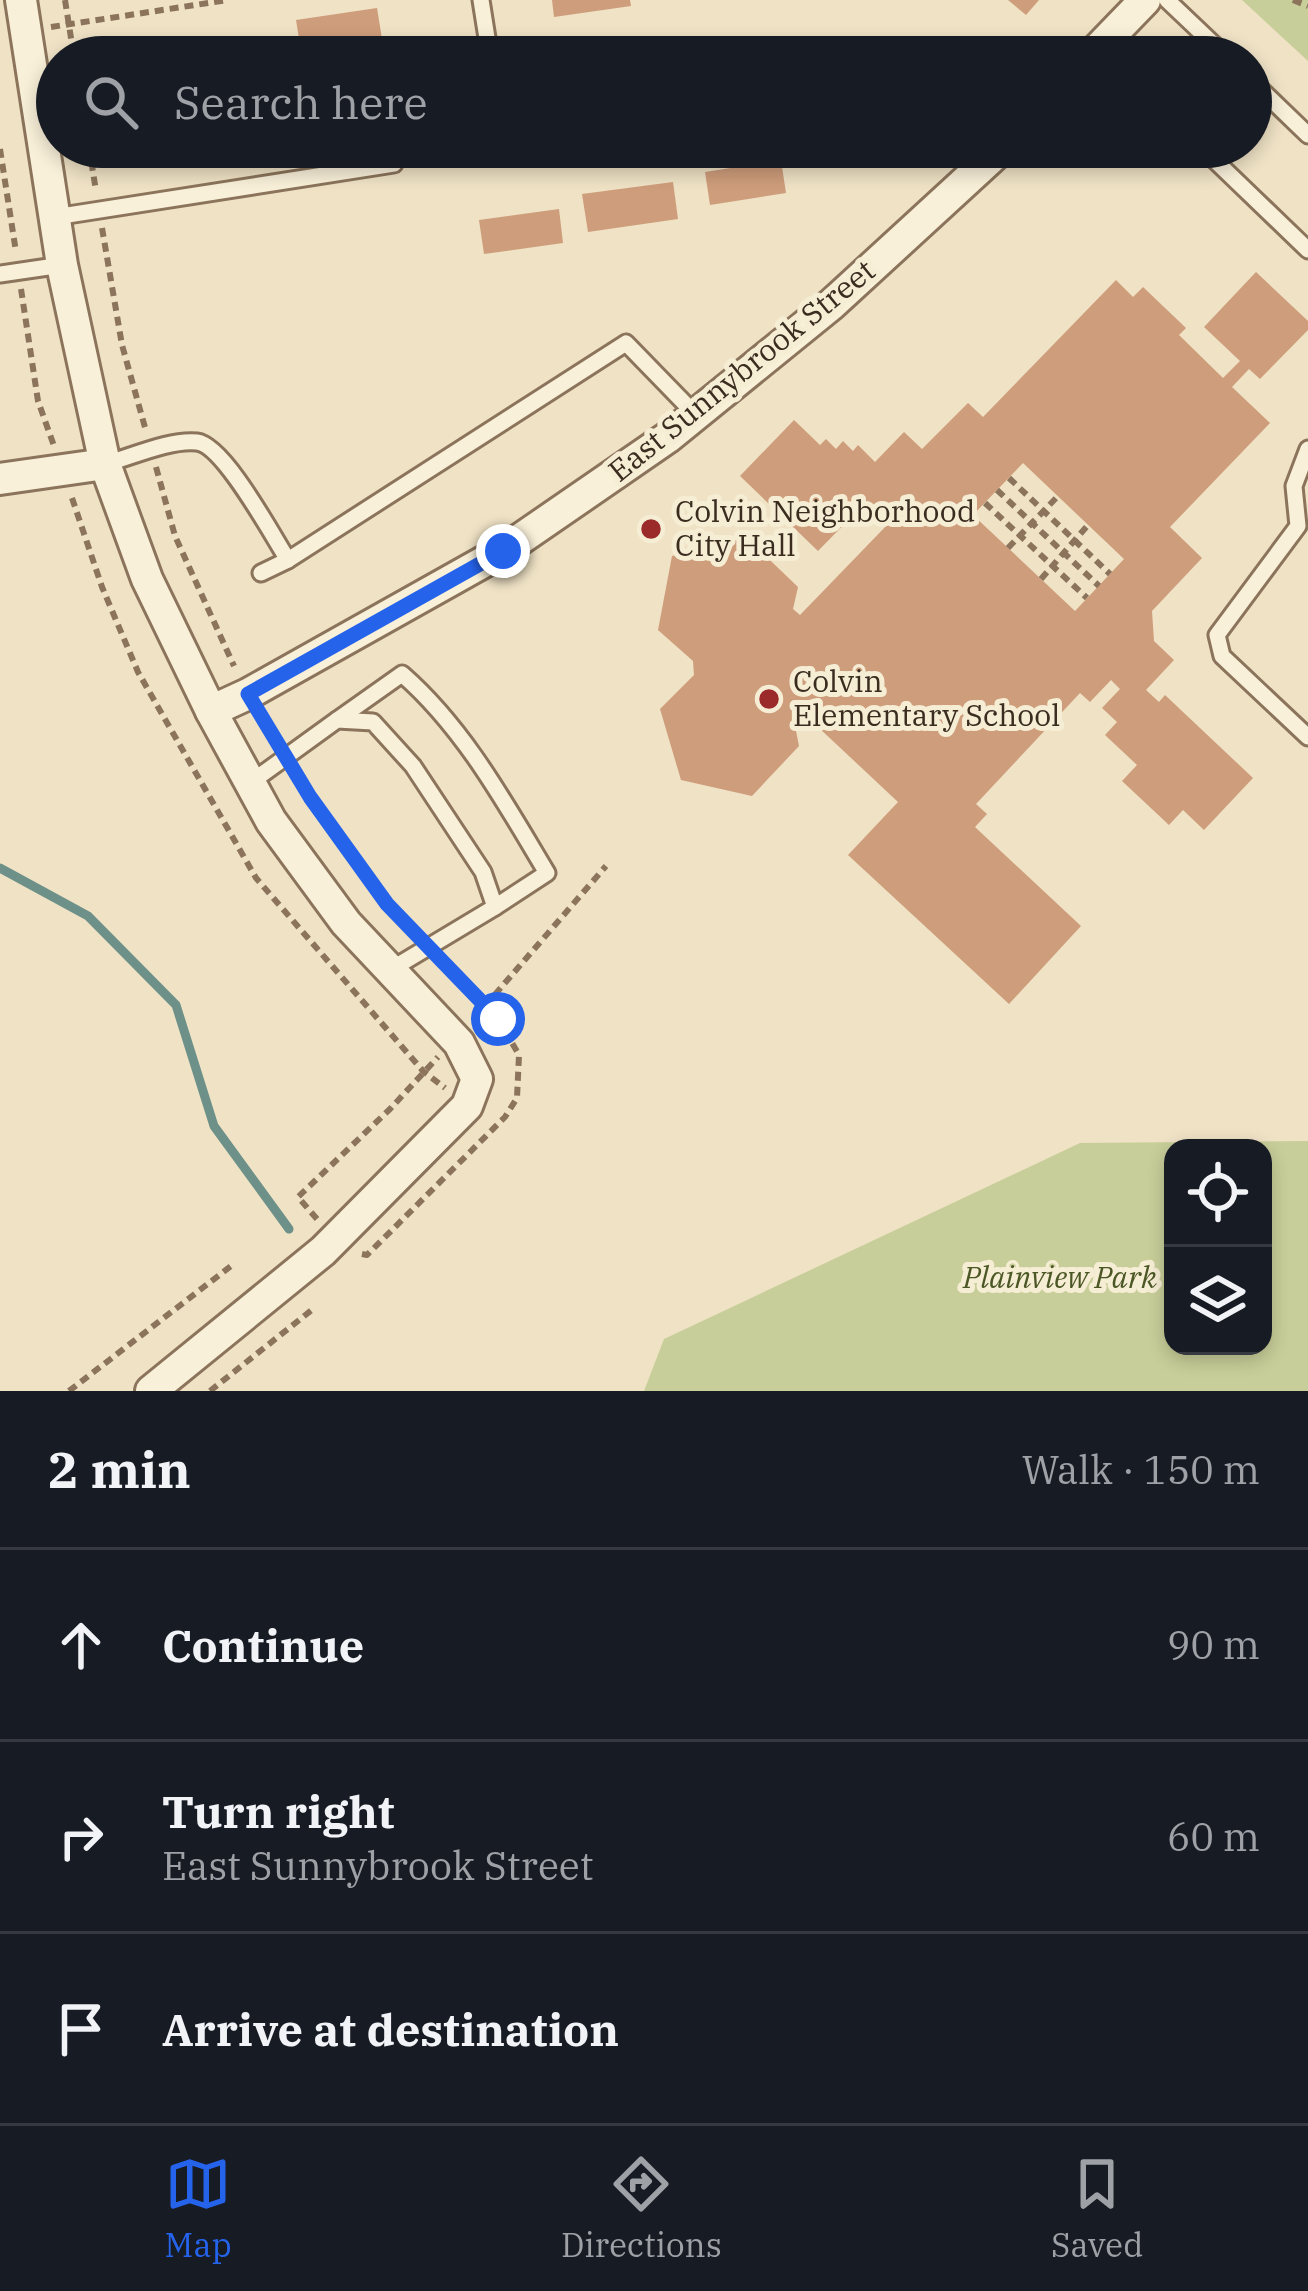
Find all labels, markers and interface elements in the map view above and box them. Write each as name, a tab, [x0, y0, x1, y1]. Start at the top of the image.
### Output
search box	[36, 36, 1272, 168]
icon: search	[78, 69, 144, 135]
text: Search here	[174, 73, 428, 131]
street label: East Sunnybrook Street	[600, 250, 882, 489]
place label: Colvin Neighborhood City Hall	[675, 491, 975, 564]
marker: Colvin Neighborhood City Hall	[638, 516, 664, 542]
route end	[476, 524, 530, 578]
place label: Colvin Elementary School	[793, 661, 1060, 734]
marker: Colvin Elementary School	[756, 686, 782, 712]
route start	[471, 992, 525, 1046]
map controls	[1164, 1139, 1272, 1355]
button: locate	[1164, 1139, 1272, 1247]
button: layers	[1164, 1247, 1272, 1355]
park label: Plainview Park	[962, 1257, 1157, 1296]
text: 2 min	[48, 1436, 191, 1502]
text: Walk · 150 m	[1022, 1444, 1260, 1495]
icon: ahead	[48, 1612, 114, 1678]
text: Continue	[162, 1616, 364, 1674]
text: 90 m	[1167, 1619, 1260, 1670]
text: Turn right	[162, 1782, 394, 1840]
icon: right	[48, 1804, 114, 1870]
text: 60 m	[1167, 1811, 1260, 1862]
text: East Sunnybrook Street	[162, 1840, 593, 1891]
icon: arrive	[48, 1996, 114, 2062]
text: Arrive at destination	[162, 2000, 619, 2058]
tab: Map	[165, 2151, 232, 2266]
tab: Directions	[561, 2151, 722, 2266]
tab: Saved	[1051, 2151, 1143, 2266]

